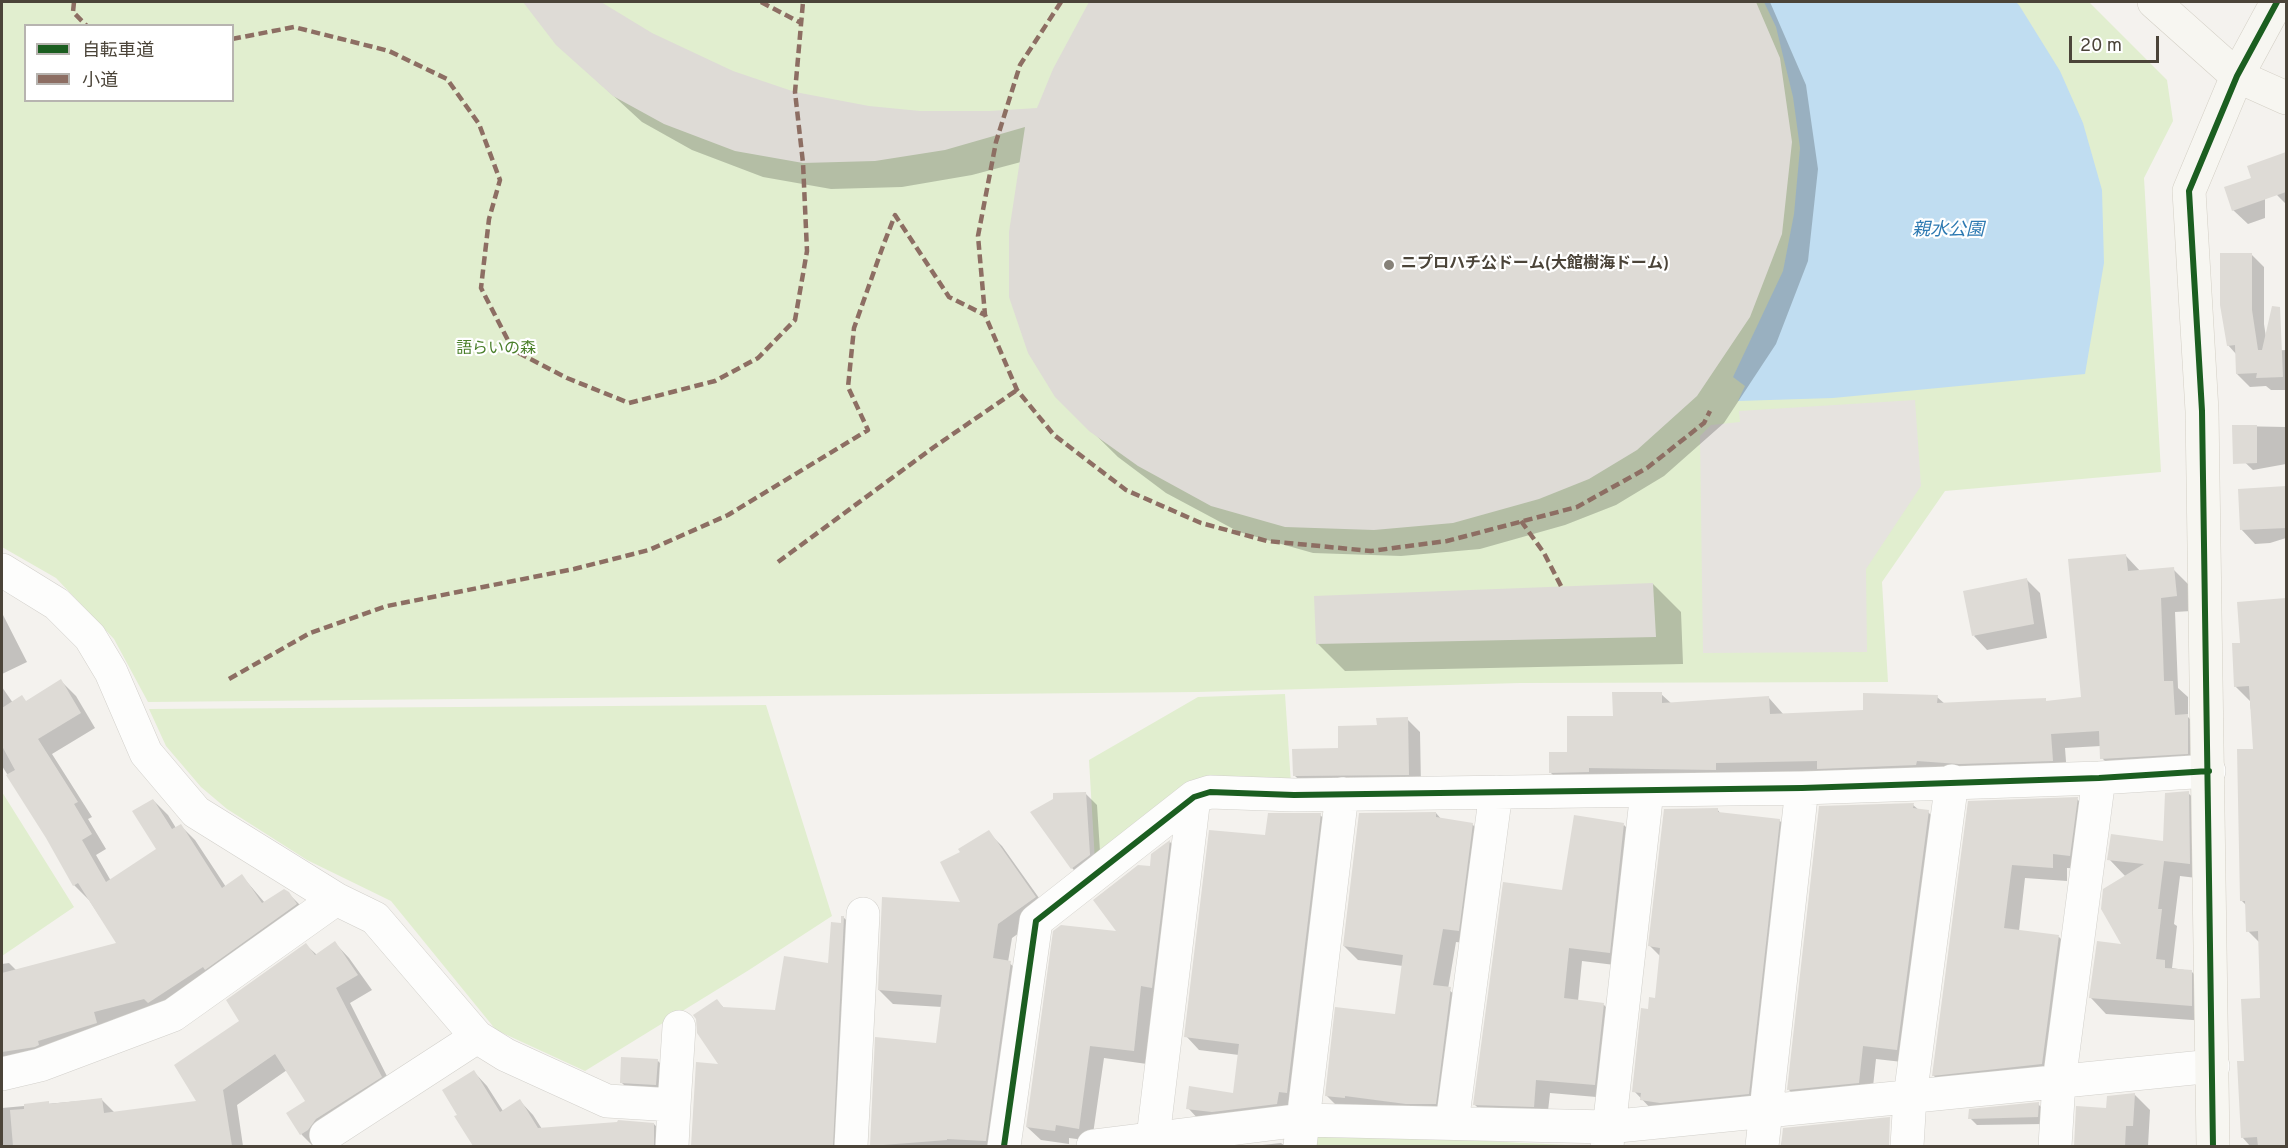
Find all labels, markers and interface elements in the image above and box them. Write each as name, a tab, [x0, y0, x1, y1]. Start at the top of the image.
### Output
legend	[24, 24, 234, 102]
scale bar	[2072, 24, 2162, 62]
text: 20 m	[2080, 35, 2122, 58]
text: 自転車道	[82, 40, 154, 63]
text: 小道	[82, 70, 118, 93]
water label: 親水公園	[1912, 220, 1984, 242]
place label: ニプロハチ公ドーム(大館樹海ドーム)	[1401, 255, 1669, 275]
marker: ニプロハチ公ドーム(大館樹海ドーム)	[1382, 258, 1396, 272]
park label: 語らいの森	[456, 340, 536, 360]

